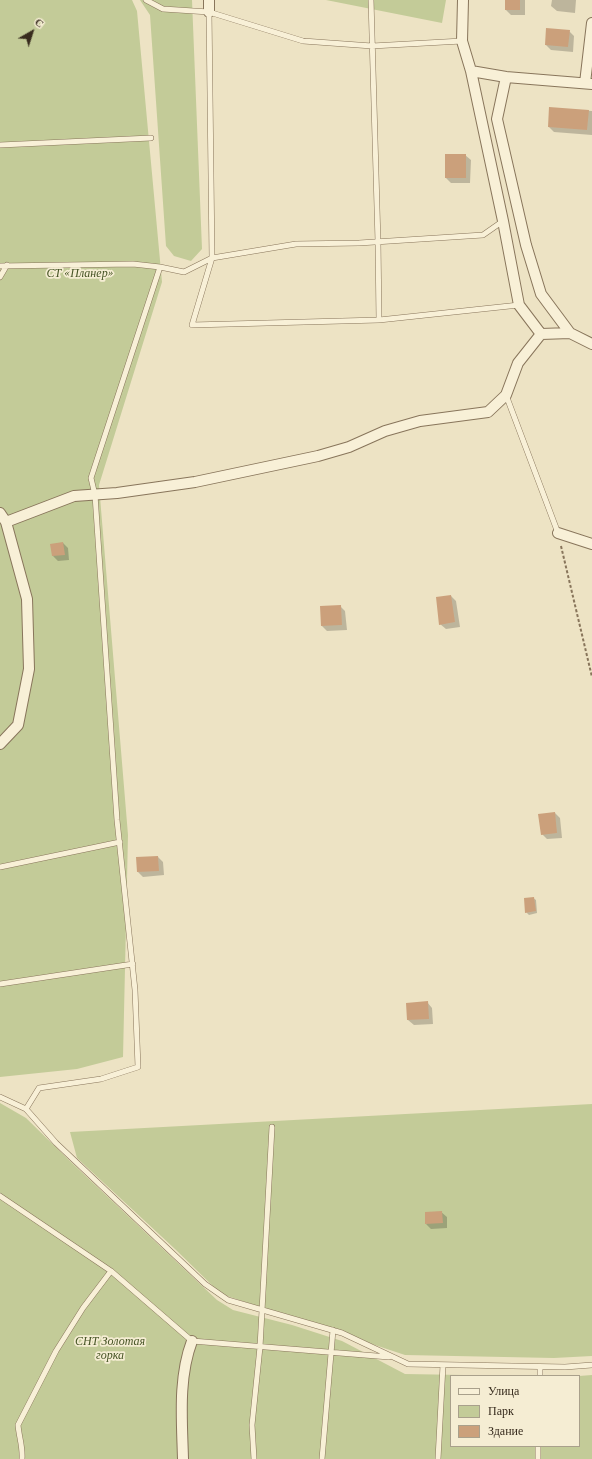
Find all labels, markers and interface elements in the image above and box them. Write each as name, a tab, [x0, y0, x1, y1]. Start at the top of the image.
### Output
north arrow	[12, 12, 52, 52]
text: С	[32, 15, 47, 31]
park label: СТ «Планер»	[47, 267, 113, 281]
park label: СНТ Золотая горка	[75, 1335, 145, 1363]
legend	[450, 1375, 580, 1447]
text: Улица	[488, 1383, 519, 1398]
text: Парк	[488, 1403, 514, 1418]
text: Здание	[488, 1423, 523, 1438]

